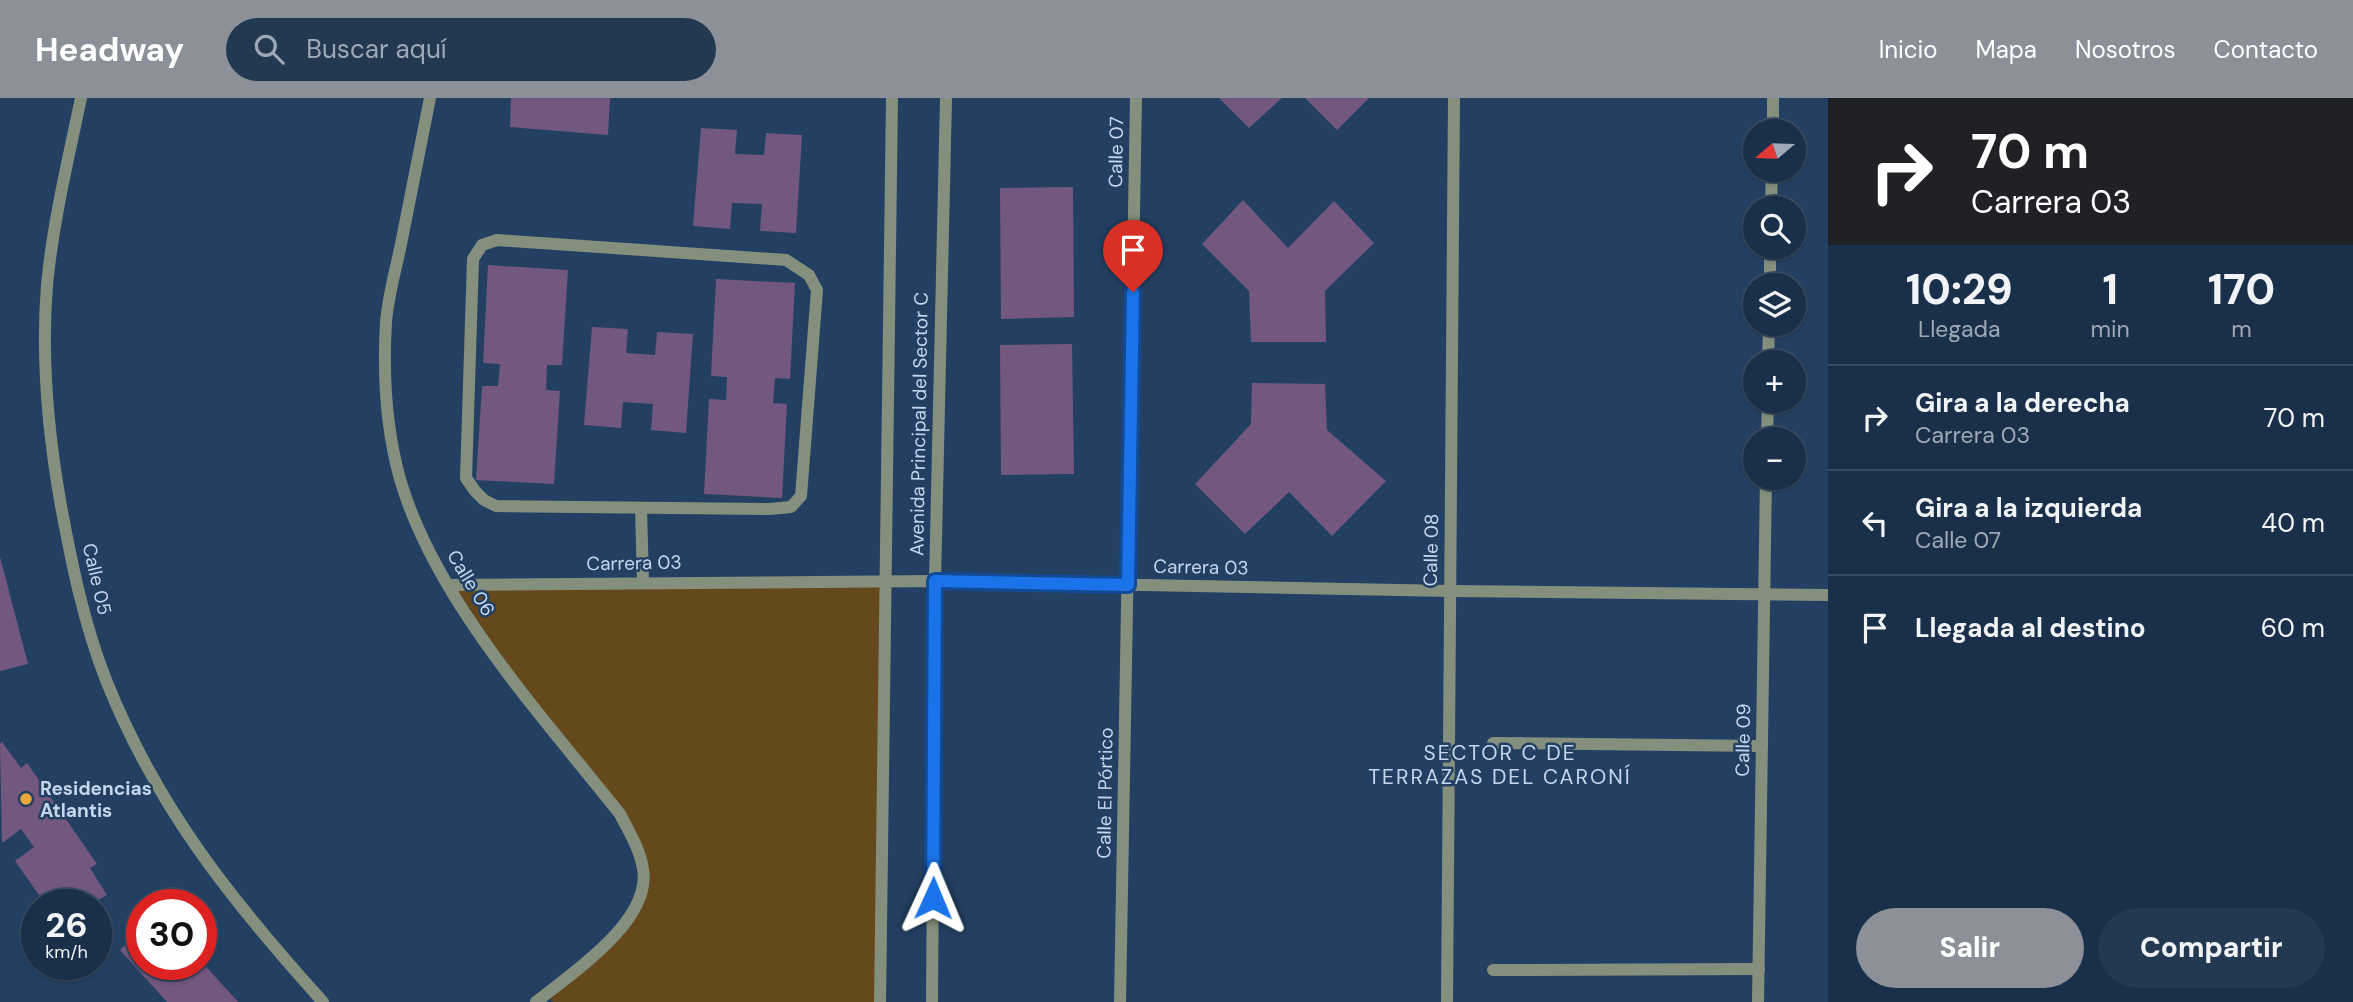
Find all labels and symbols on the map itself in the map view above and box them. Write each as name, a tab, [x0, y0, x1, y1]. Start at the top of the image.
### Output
street label: Calle 07	[1103, 116, 1129, 188]
north arrow	[1743, 119, 1806, 182]
pin	[1103, 220, 1163, 292]
street label: Avenida Principal del Sector C	[904, 292, 934, 556]
street label: Calle 08	[1418, 513, 1444, 587]
street label: Calle 05	[77, 541, 117, 617]
street label: Calle 06	[441, 545, 501, 621]
street label: Carrera 03	[586, 550, 682, 576]
street label: Carrera 03	[1153, 554, 1249, 580]
street label: Calle 09	[1730, 703, 1756, 777]
street label: Calle El Pórtico	[1091, 727, 1119, 859]
district label: SECTOR C DE TERRAZAS DEL CARONÍ	[1368, 739, 1632, 791]
place label: Residencias Atlantis	[40, 776, 152, 823]
marker: Residencias Atlantis	[18, 791, 34, 807]
position arrow	[896, 861, 970, 935]
speed limit sign: 30	[126, 889, 217, 980]

